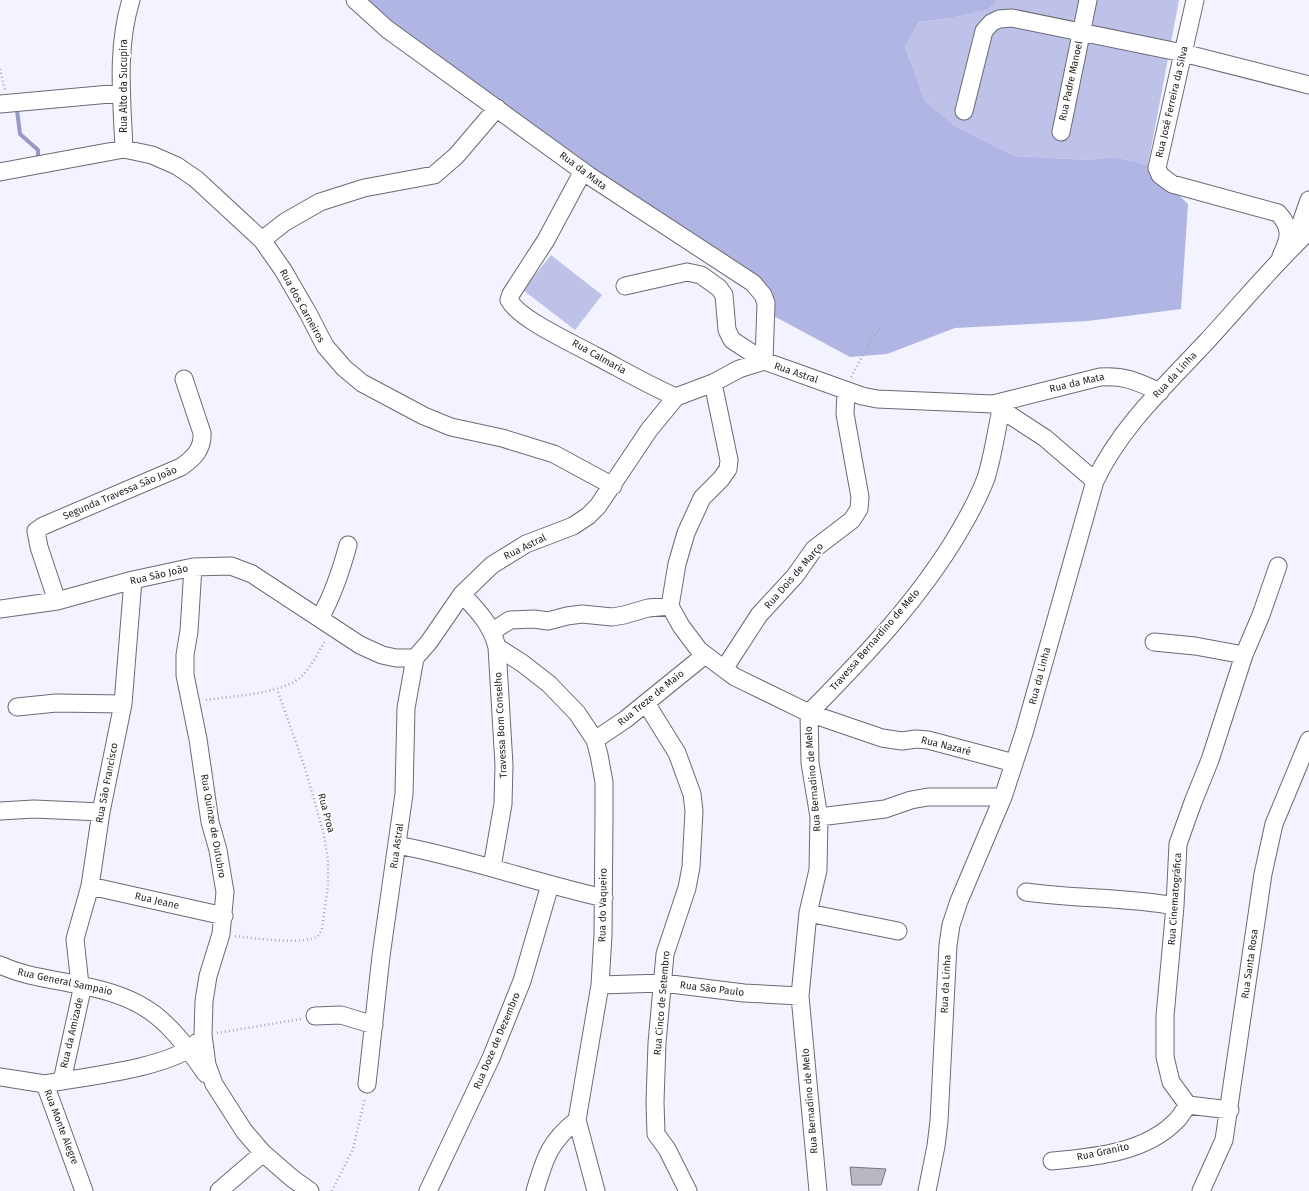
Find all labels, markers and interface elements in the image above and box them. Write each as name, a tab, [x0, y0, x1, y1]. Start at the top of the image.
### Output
street label: Rua Alto da Sucupira	[118, 39, 130, 133]
street label: Rua Padre Manoel	[1057, 40, 1085, 122]
street label: Rua José Ferreira da Silva	[1153, 45, 1191, 159]
street label: Rua da Mata	[557, 149, 609, 193]
street label: Rua dos Carneiros	[277, 267, 327, 345]
street label: Rua Calmaria	[570, 337, 628, 377]
street label: Rua da Linha	[1150, 349, 1200, 401]
street label: Rua Astral	[772, 360, 820, 386]
street label: Rua da Mata	[1048, 371, 1106, 395]
street label: Segunda Travessa São João	[61, 463, 179, 522]
street label: Rua Astral	[502, 532, 548, 562]
street label: Rua Dois de Março	[762, 540, 826, 612]
street label: Rua São João	[129, 562, 189, 588]
street label: Travessa Bernardino de Melo	[828, 587, 922, 693]
street label: Rua da Linha	[1027, 646, 1053, 706]
street label: Rua Treze de Maio	[615, 667, 687, 729]
street label: Travessa Bom Conselho	[492, 671, 510, 778]
street label: Rua Bernadino de Melo	[802, 726, 824, 832]
street label: Rua Nazaré	[920, 734, 972, 758]
street label: Rua São Francisco	[93, 742, 121, 824]
street label: Rua Quinze de Outubro	[198, 773, 228, 879]
street label: Rua Proa	[315, 792, 337, 834]
street label: Rua Astral	[388, 822, 406, 869]
street label: Rua Cinematográfica	[1166, 852, 1184, 946]
street label: Rua do Vaqueiro	[596, 867, 610, 942]
street label: Rua Jeane	[134, 890, 180, 912]
street label: Rua Santa Rosa	[1239, 928, 1261, 1000]
street label: Rua Cinco de Setembro	[651, 950, 673, 1056]
street label: Rua da Linha	[938, 954, 954, 1014]
street label: Rua General Sampaio	[16, 966, 114, 998]
street label: Rua São Paulo	[679, 979, 745, 999]
street label: Rua Doze de Dezembro	[471, 991, 523, 1091]
street label: Rua da Amizade	[58, 996, 86, 1070]
street label: Rua Bernadino de Melo	[799, 1048, 821, 1154]
street label: Rua Monte Alegre	[41, 1088, 81, 1166]
street label: Rua Granito	[1076, 1141, 1130, 1163]

